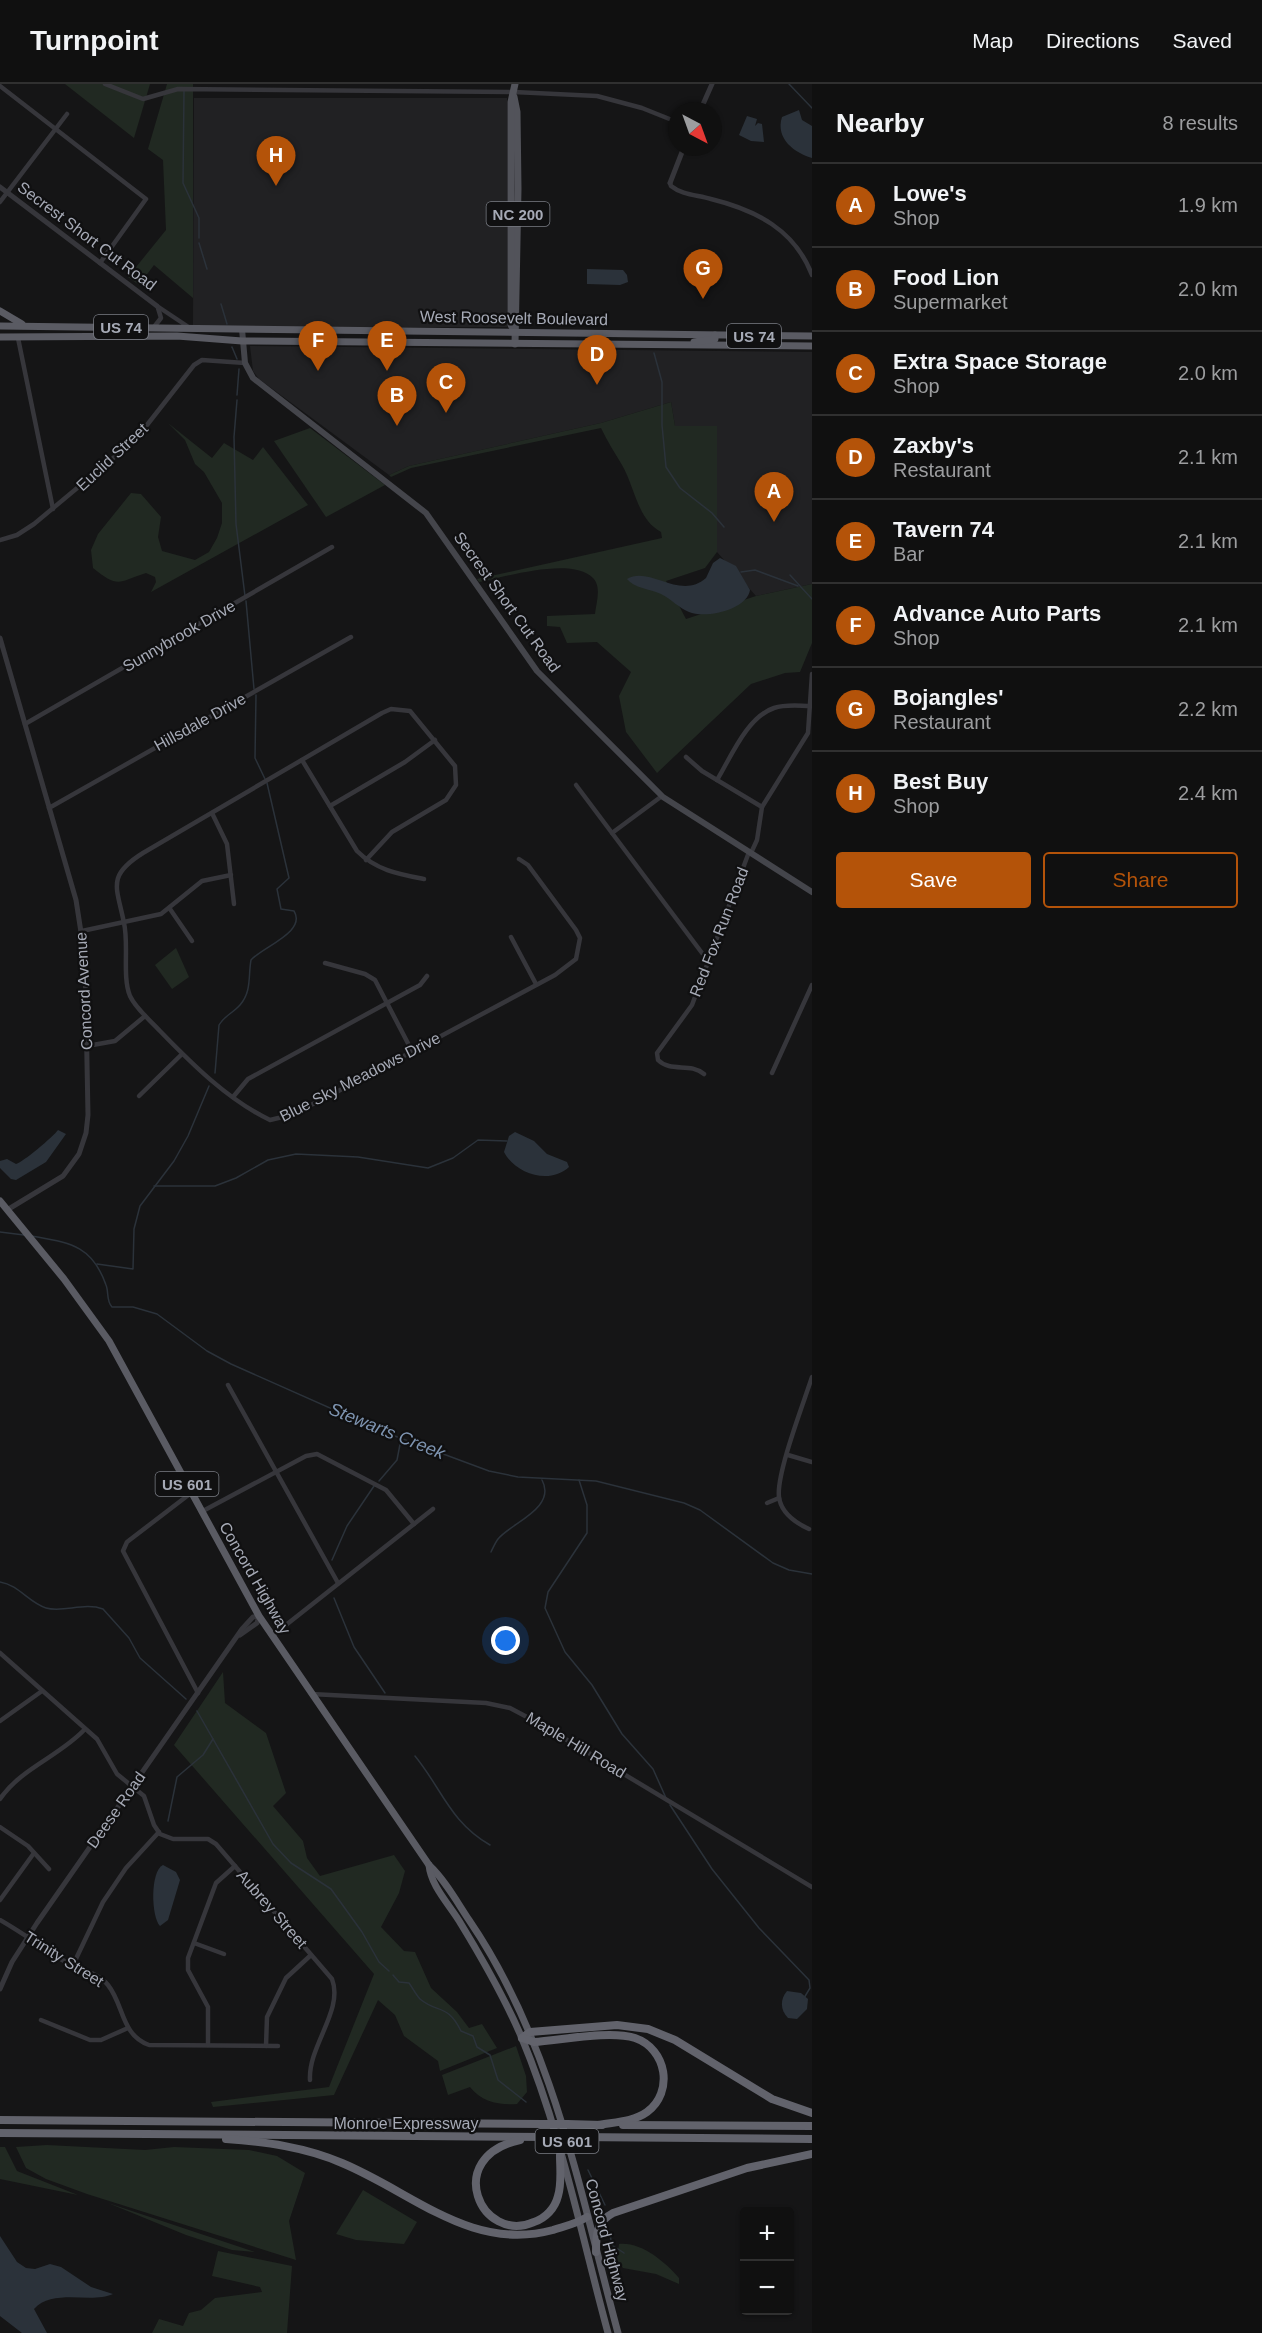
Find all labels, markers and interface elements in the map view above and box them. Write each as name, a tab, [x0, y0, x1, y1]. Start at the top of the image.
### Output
text: Turnpoint	[30, 25, 159, 56]
text: Map	[972, 29, 1013, 52]
text: Directions	[1046, 29, 1139, 52]
text: Saved	[1172, 29, 1232, 52]
north arrow	[668, 102, 722, 156]
text: Nearby	[836, 108, 924, 138]
text: 8 results	[1162, 112, 1238, 134]
pin: H	[256, 136, 296, 186]
street label: Secrest Short Cut Road	[14, 178, 160, 294]
text: Lowe's	[893, 181, 967, 206]
text: A	[848, 194, 863, 216]
text: 1.9 km	[1178, 194, 1238, 216]
road number: NC 200	[486, 202, 550, 226]
text: Shop	[893, 207, 940, 229]
pin: G	[684, 250, 722, 299]
text: Food Lion	[893, 265, 999, 290]
text: B	[848, 278, 863, 300]
text: 2.0 km	[1178, 278, 1238, 300]
text: Supermarket	[893, 291, 1008, 313]
street label: West Roosevelt Boulevard	[420, 308, 608, 328]
road number: US 74	[94, 315, 148, 339]
pin: F	[298, 322, 338, 371]
pin: E	[368, 322, 406, 371]
road number: US 74	[727, 324, 781, 348]
pin: D	[578, 336, 616, 385]
text: Extra Space Storage	[893, 349, 1107, 374]
text: C	[848, 362, 863, 384]
text: 2.0 km	[1178, 362, 1238, 384]
pin: C	[426, 364, 466, 413]
text: Shop	[893, 375, 940, 397]
pin: B	[378, 376, 416, 426]
street label: Euclid Street	[73, 419, 151, 494]
text: Zaxby's	[893, 433, 974, 458]
text: D	[848, 446, 863, 468]
text: 2.1 km	[1178, 446, 1238, 468]
text: Restaurant	[893, 459, 991, 481]
pin: A	[754, 472, 794, 522]
text: Tavern 74	[893, 517, 994, 542]
street label: Secrest Short Cut Road	[450, 529, 564, 675]
text: E	[849, 530, 862, 552]
text: 2.1 km	[1178, 530, 1238, 552]
text: Bar	[893, 543, 924, 565]
street label: Sunnybrook Drive	[120, 597, 238, 675]
text: Advance Auto Parts	[893, 601, 1101, 626]
text: F	[849, 614, 862, 636]
text: 2.1 km	[1178, 614, 1238, 636]
text: Shop	[893, 627, 940, 649]
text: Bojangles'	[893, 685, 1003, 710]
street label: Hillsdale Drive	[151, 690, 249, 754]
text: G	[848, 698, 863, 720]
text: 2.2 km	[1178, 698, 1238, 720]
text: Restaurant	[893, 711, 991, 733]
text: Best Buy	[893, 769, 988, 794]
text: H	[848, 782, 863, 804]
text: 2.4 km	[1178, 782, 1238, 804]
text: Shop	[893, 795, 940, 817]
button: Save	[836, 852, 1031, 908]
button: Share	[1043, 852, 1238, 908]
street label: Red Fox Run Road	[687, 865, 751, 999]
street label: Concord Avenue	[72, 932, 96, 1050]
street label: Blue Sky Meadows Drive	[277, 1029, 443, 1125]
water label: Stewarts Creek	[326, 1399, 449, 1464]
road number: US 601	[156, 1472, 219, 1496]
street label: Concord Highway	[216, 1519, 294, 1637]
your location	[491, 1626, 520, 1655]
street label: Maple Hill Road	[523, 1709, 629, 1781]
street label: Deese Road	[84, 1769, 148, 1851]
street label: Aubrey Street	[233, 1867, 311, 1952]
street label: Trinity Street	[21, 1928, 107, 1990]
street label: Monroe Expressway	[334, 2115, 478, 2132]
road number: US 601	[536, 2129, 598, 2153]
street label: Concord Highway	[582, 2177, 632, 2303]
map controls	[740, 2207, 794, 2315]
button: +	[740, 2207, 794, 2261]
button: −	[740, 2261, 794, 2315]

